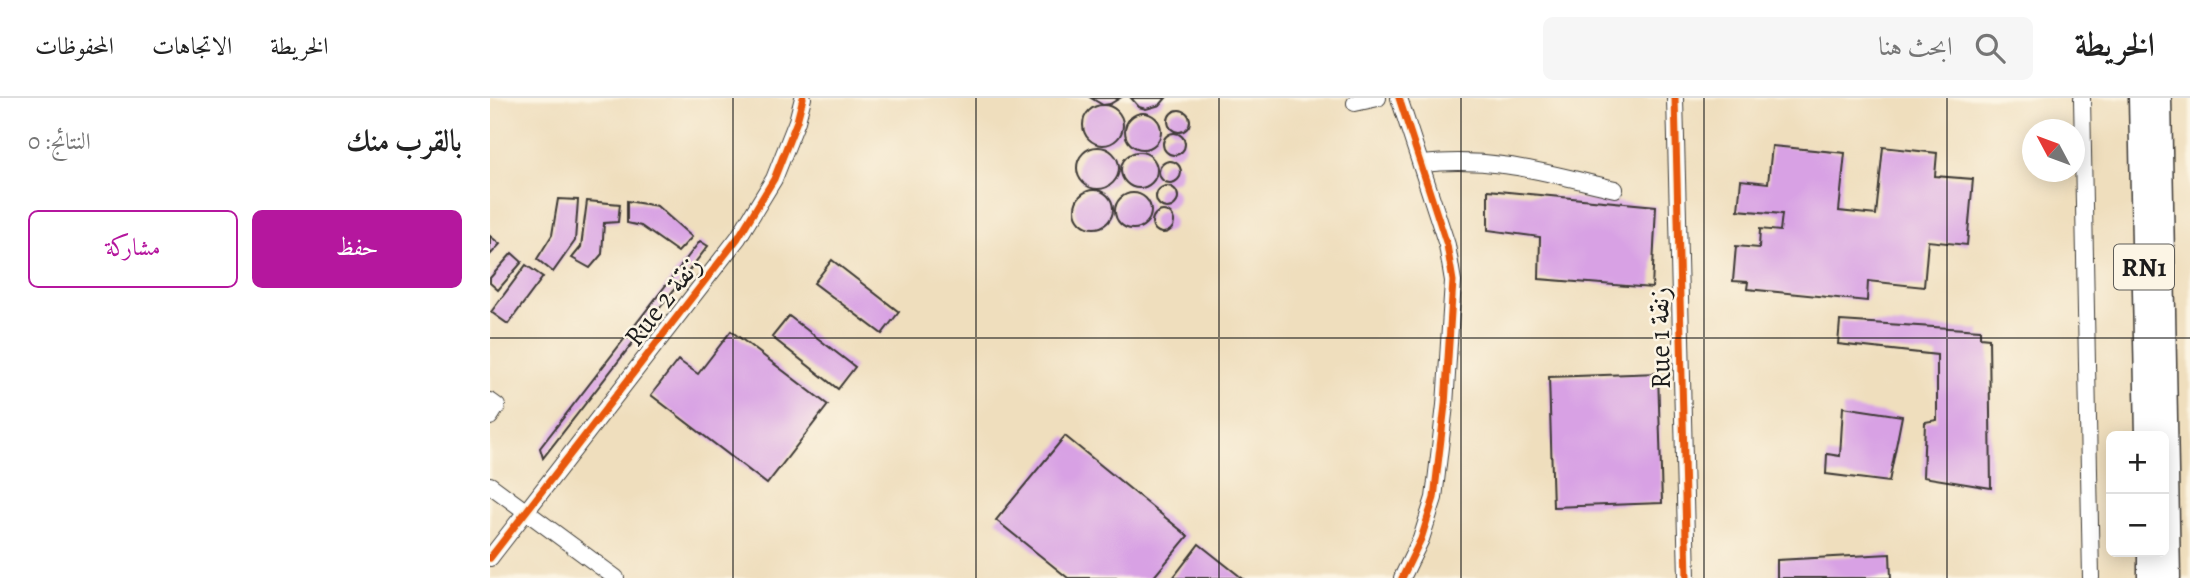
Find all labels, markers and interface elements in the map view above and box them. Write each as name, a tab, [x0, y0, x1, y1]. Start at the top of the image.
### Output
search box	[1543, 17, 2033, 80]
text: الخريطة	[2075, 22, 2155, 67]
text: ابحث هنا	[1878, 29, 1953, 64]
icon: search	[1971, 29, 2009, 67]
text: المحفوظات	[35, 30, 114, 62]
text: الاتجاهات	[152, 30, 232, 62]
text: الخريطة	[270, 30, 329, 62]
north arrow	[2022, 119, 2085, 182]
text: بالقرب منك	[346, 121, 462, 161]
text: النتائج: 0	[28, 126, 91, 157]
button: مشاركة	[28, 210, 238, 288]
button: حفظ	[252, 210, 462, 288]
road number: RN1	[2114, 244, 2174, 290]
street label: Rue 2 زنقة	[615, 248, 711, 354]
street label: Rue 1 زنقة	[1640, 287, 1680, 389]
map controls	[2106, 431, 2169, 557]
button: +	[2106, 431, 2169, 494]
button: −	[2106, 494, 2169, 557]

